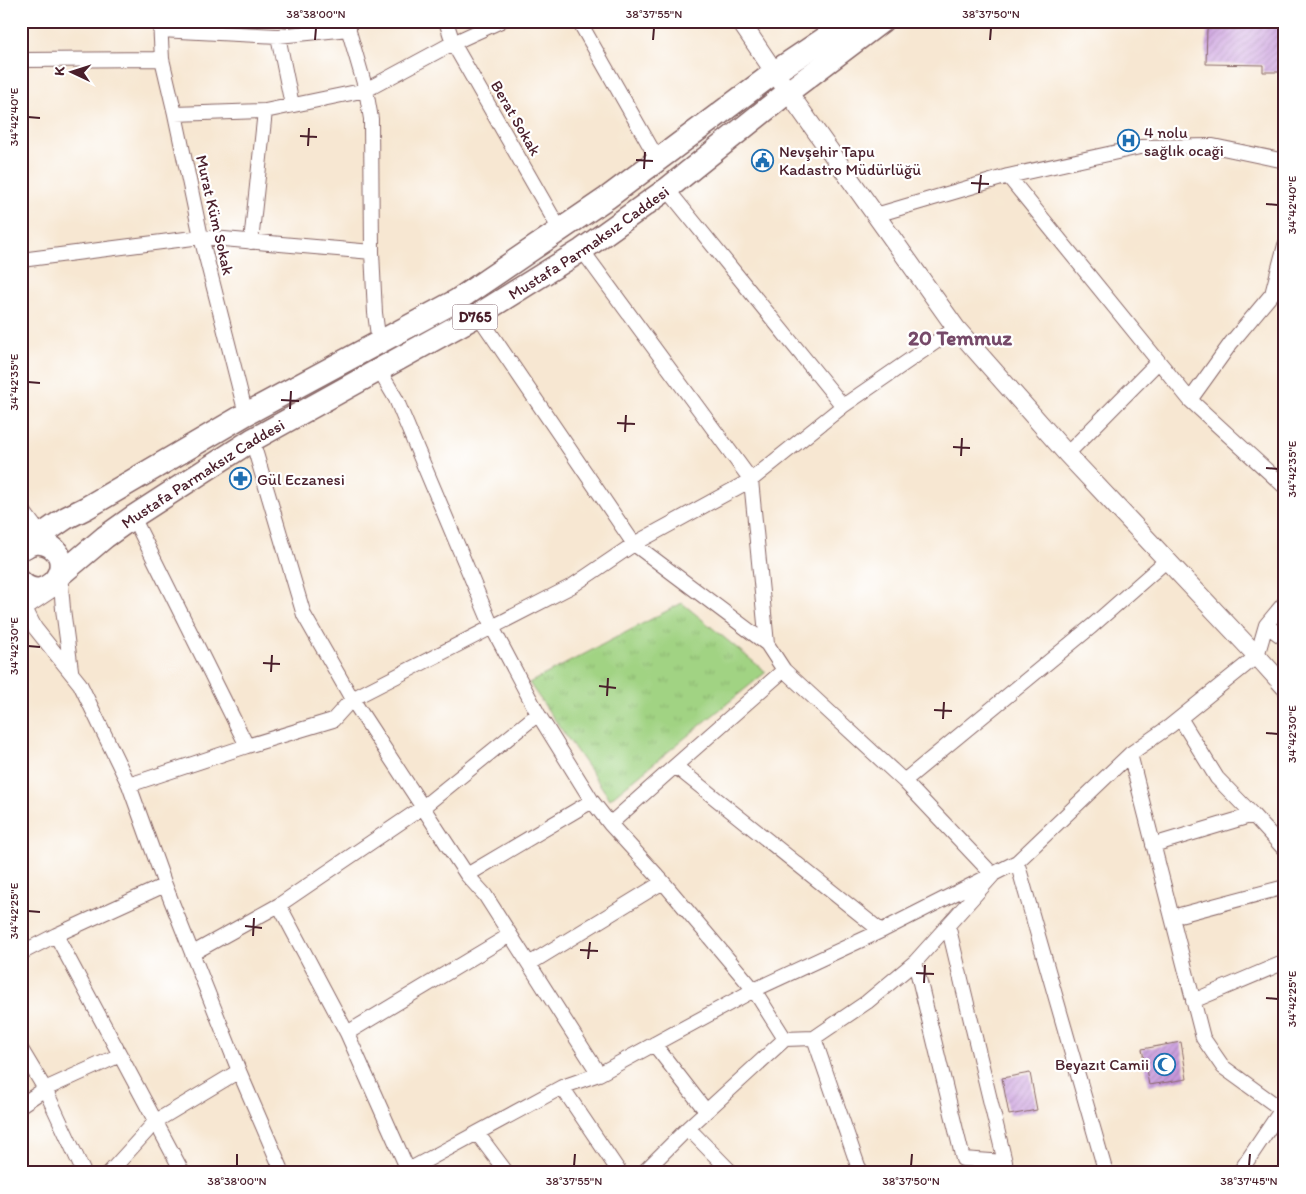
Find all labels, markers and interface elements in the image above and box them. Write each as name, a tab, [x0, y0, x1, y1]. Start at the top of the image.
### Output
text: 38°38'00"N	[286, 7, 346, 21]
text: 38°37'55"N	[626, 7, 682, 21]
text: 38°37'50"N	[962, 7, 1020, 21]
north arrow	[48, 48, 98, 98]
text: K	[51, 65, 68, 76]
street label: Berat Sokak	[487, 77, 546, 160]
text: 34°42'40"E	[7, 87, 21, 146]
place label: 4 nolu sağlık ocaği	[1144, 123, 1224, 160]
hospital icon: 4 nolu sağlık ocaği	[1116, 129, 1140, 153]
place label: Nevşehir Tapu Kadastro Müdürlüğü	[779, 142, 921, 179]
public building icon: Nevşehir Tapu Kadastro Müdürlüğü	[751, 148, 775, 172]
street label: Murat Küm Sokak	[192, 153, 238, 277]
text: 34°42'40"E	[1285, 175, 1299, 234]
street label: Mustafa Parmaksız Caddesi	[505, 181, 672, 303]
road number: D765	[452, 304, 498, 330]
district label: 20 Temmuz	[908, 325, 1012, 350]
text: 34°42'35"E	[7, 353, 21, 410]
street label: Mustafa Parmaksız Caddesi	[117, 415, 288, 532]
text: 34°42'35"E	[1285, 440, 1299, 497]
pharmacy icon: Gül Eczanesi	[229, 467, 253, 491]
place label: Gül Eczanesi	[257, 470, 345, 489]
text: 34°42'30"E	[7, 617, 21, 675]
text: 34°42'30"E	[1285, 705, 1299, 763]
text: 34°42'25"E	[7, 882, 21, 939]
text: 34°42'25"E	[1285, 970, 1299, 1027]
mosque icon: Beyazıt Camii	[1153, 1052, 1177, 1076]
place label: Beyazıt Camii	[1055, 1055, 1149, 1074]
text: 38°38'00"N	[207, 1174, 267, 1188]
text: 38°37'55"N	[546, 1174, 602, 1188]
text: 38°37'50"N	[882, 1174, 940, 1188]
text: 38°37'45"N	[1220, 1174, 1278, 1188]

